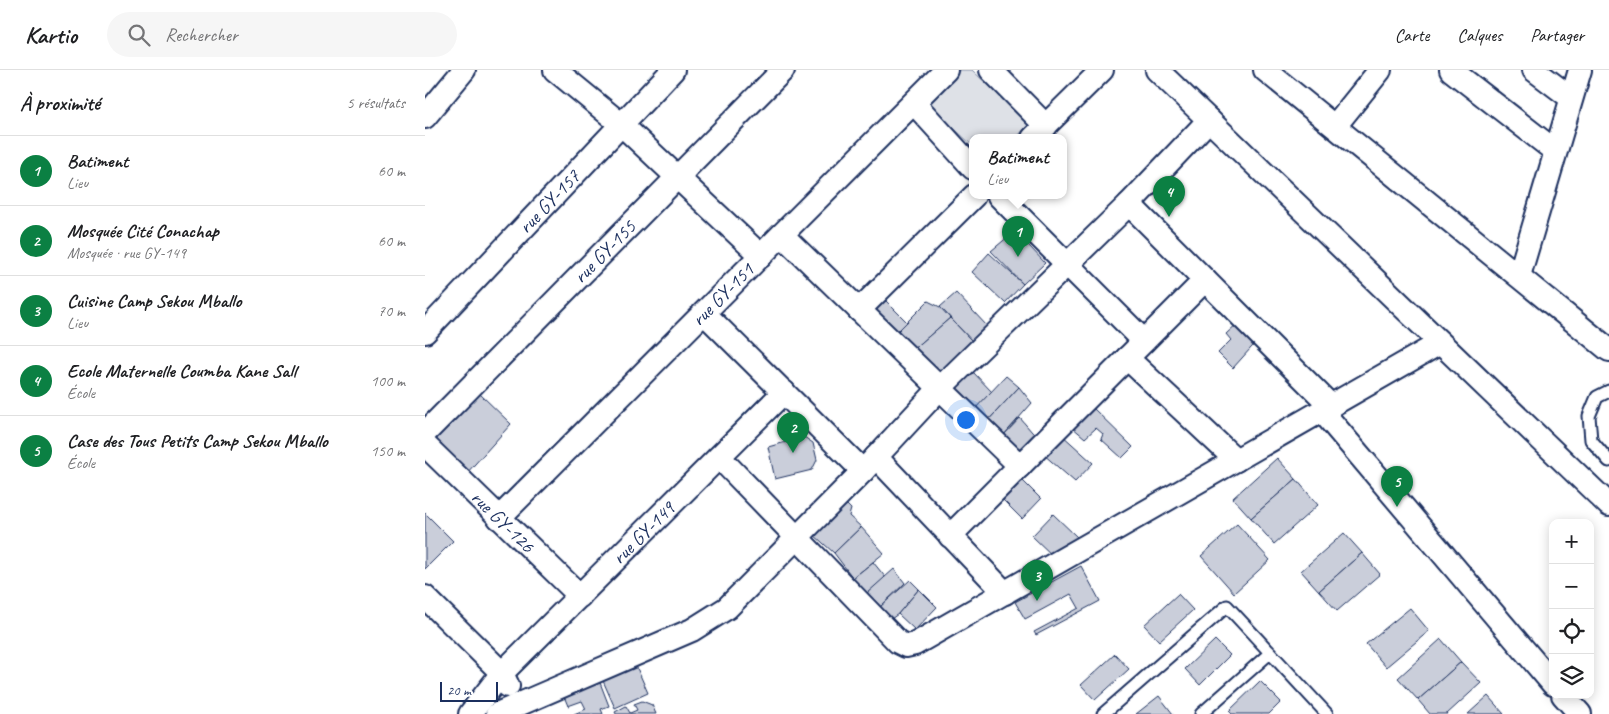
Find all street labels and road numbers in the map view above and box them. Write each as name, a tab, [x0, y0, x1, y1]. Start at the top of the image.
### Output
street label: rue GY-157	[512, 163, 586, 239]
street label: rue GY-155	[567, 214, 641, 288]
street label: rue GY-151	[685, 257, 760, 331]
street label: rue GY-126	[466, 485, 541, 558]
street label: rue GY-149	[606, 494, 681, 569]

